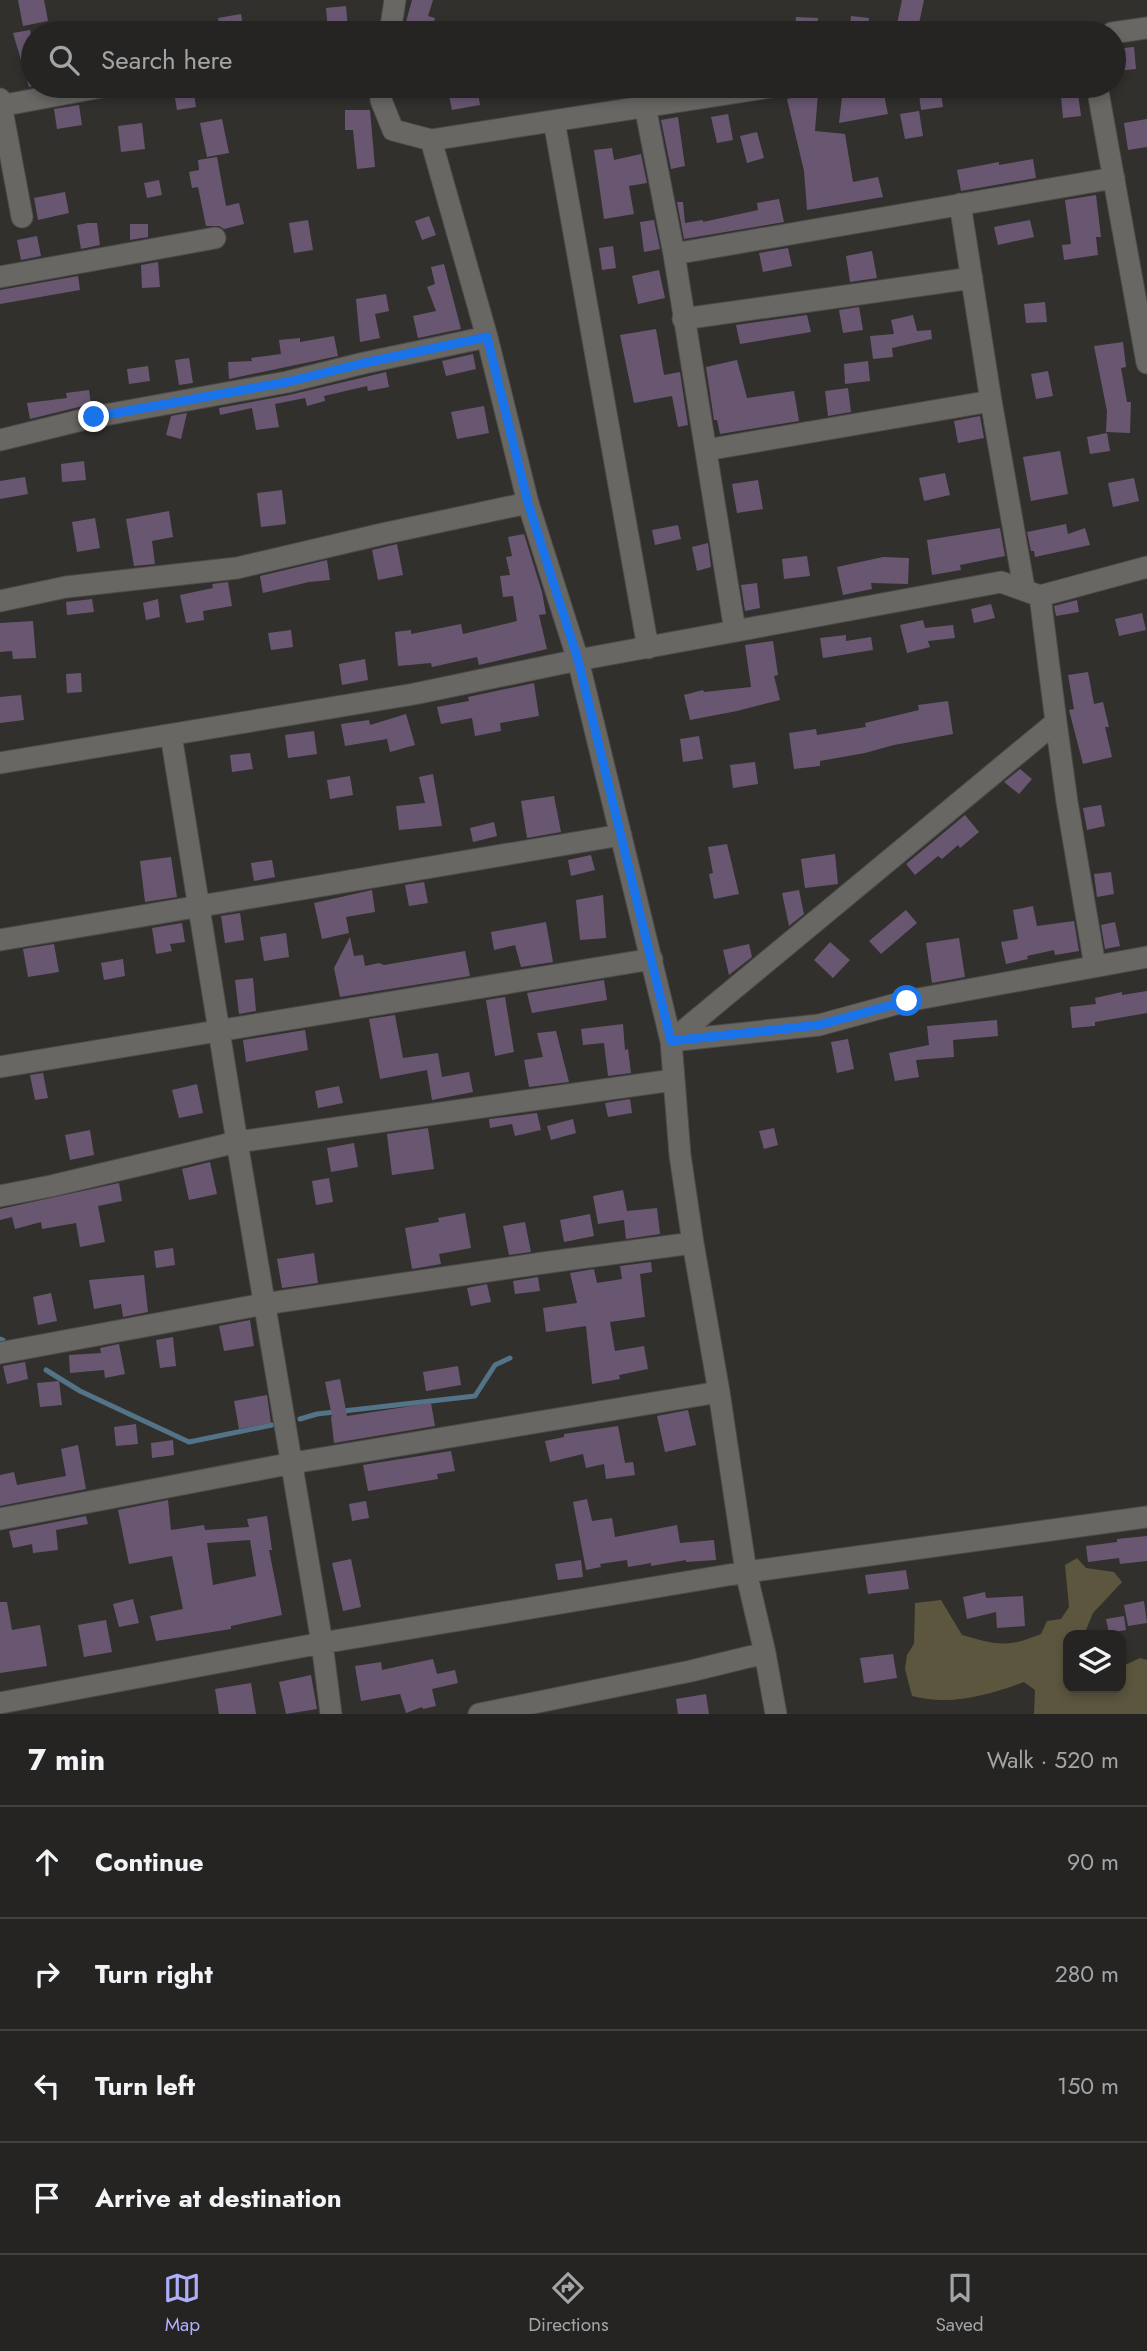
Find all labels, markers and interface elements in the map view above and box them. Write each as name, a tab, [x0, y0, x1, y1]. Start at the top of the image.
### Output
search box	[21, 21, 1126, 98]
icon: search	[45, 41, 83, 79]
text: Search here	[101, 41, 233, 79]
route end	[78, 401, 109, 432]
route start	[891, 985, 922, 1016]
map controls	[1063, 1630, 1126, 1693]
button: layers	[1063, 1630, 1126, 1693]
text: 7 min	[28, 1738, 105, 1781]
text: Walk · 520 m	[987, 1743, 1119, 1777]
icon: ahead	[28, 1843, 66, 1881]
text: Continue	[95, 1843, 204, 1881]
text: 90 m	[1067, 1845, 1119, 1879]
icon: right	[28, 1955, 66, 1993]
text: Turn right	[95, 1955, 213, 1993]
text: 280 m	[1055, 1957, 1119, 1991]
icon: left	[28, 2067, 66, 2105]
text: Turn left	[95, 2067, 195, 2105]
text: 150 m	[1057, 2069, 1119, 2103]
icon: arrive	[28, 2179, 66, 2217]
text: Arrive at destination	[95, 2179, 342, 2217]
tab: Map	[163, 2269, 201, 2338]
tab: Directions	[528, 2269, 609, 2338]
tab: Saved	[935, 2269, 984, 2338]

